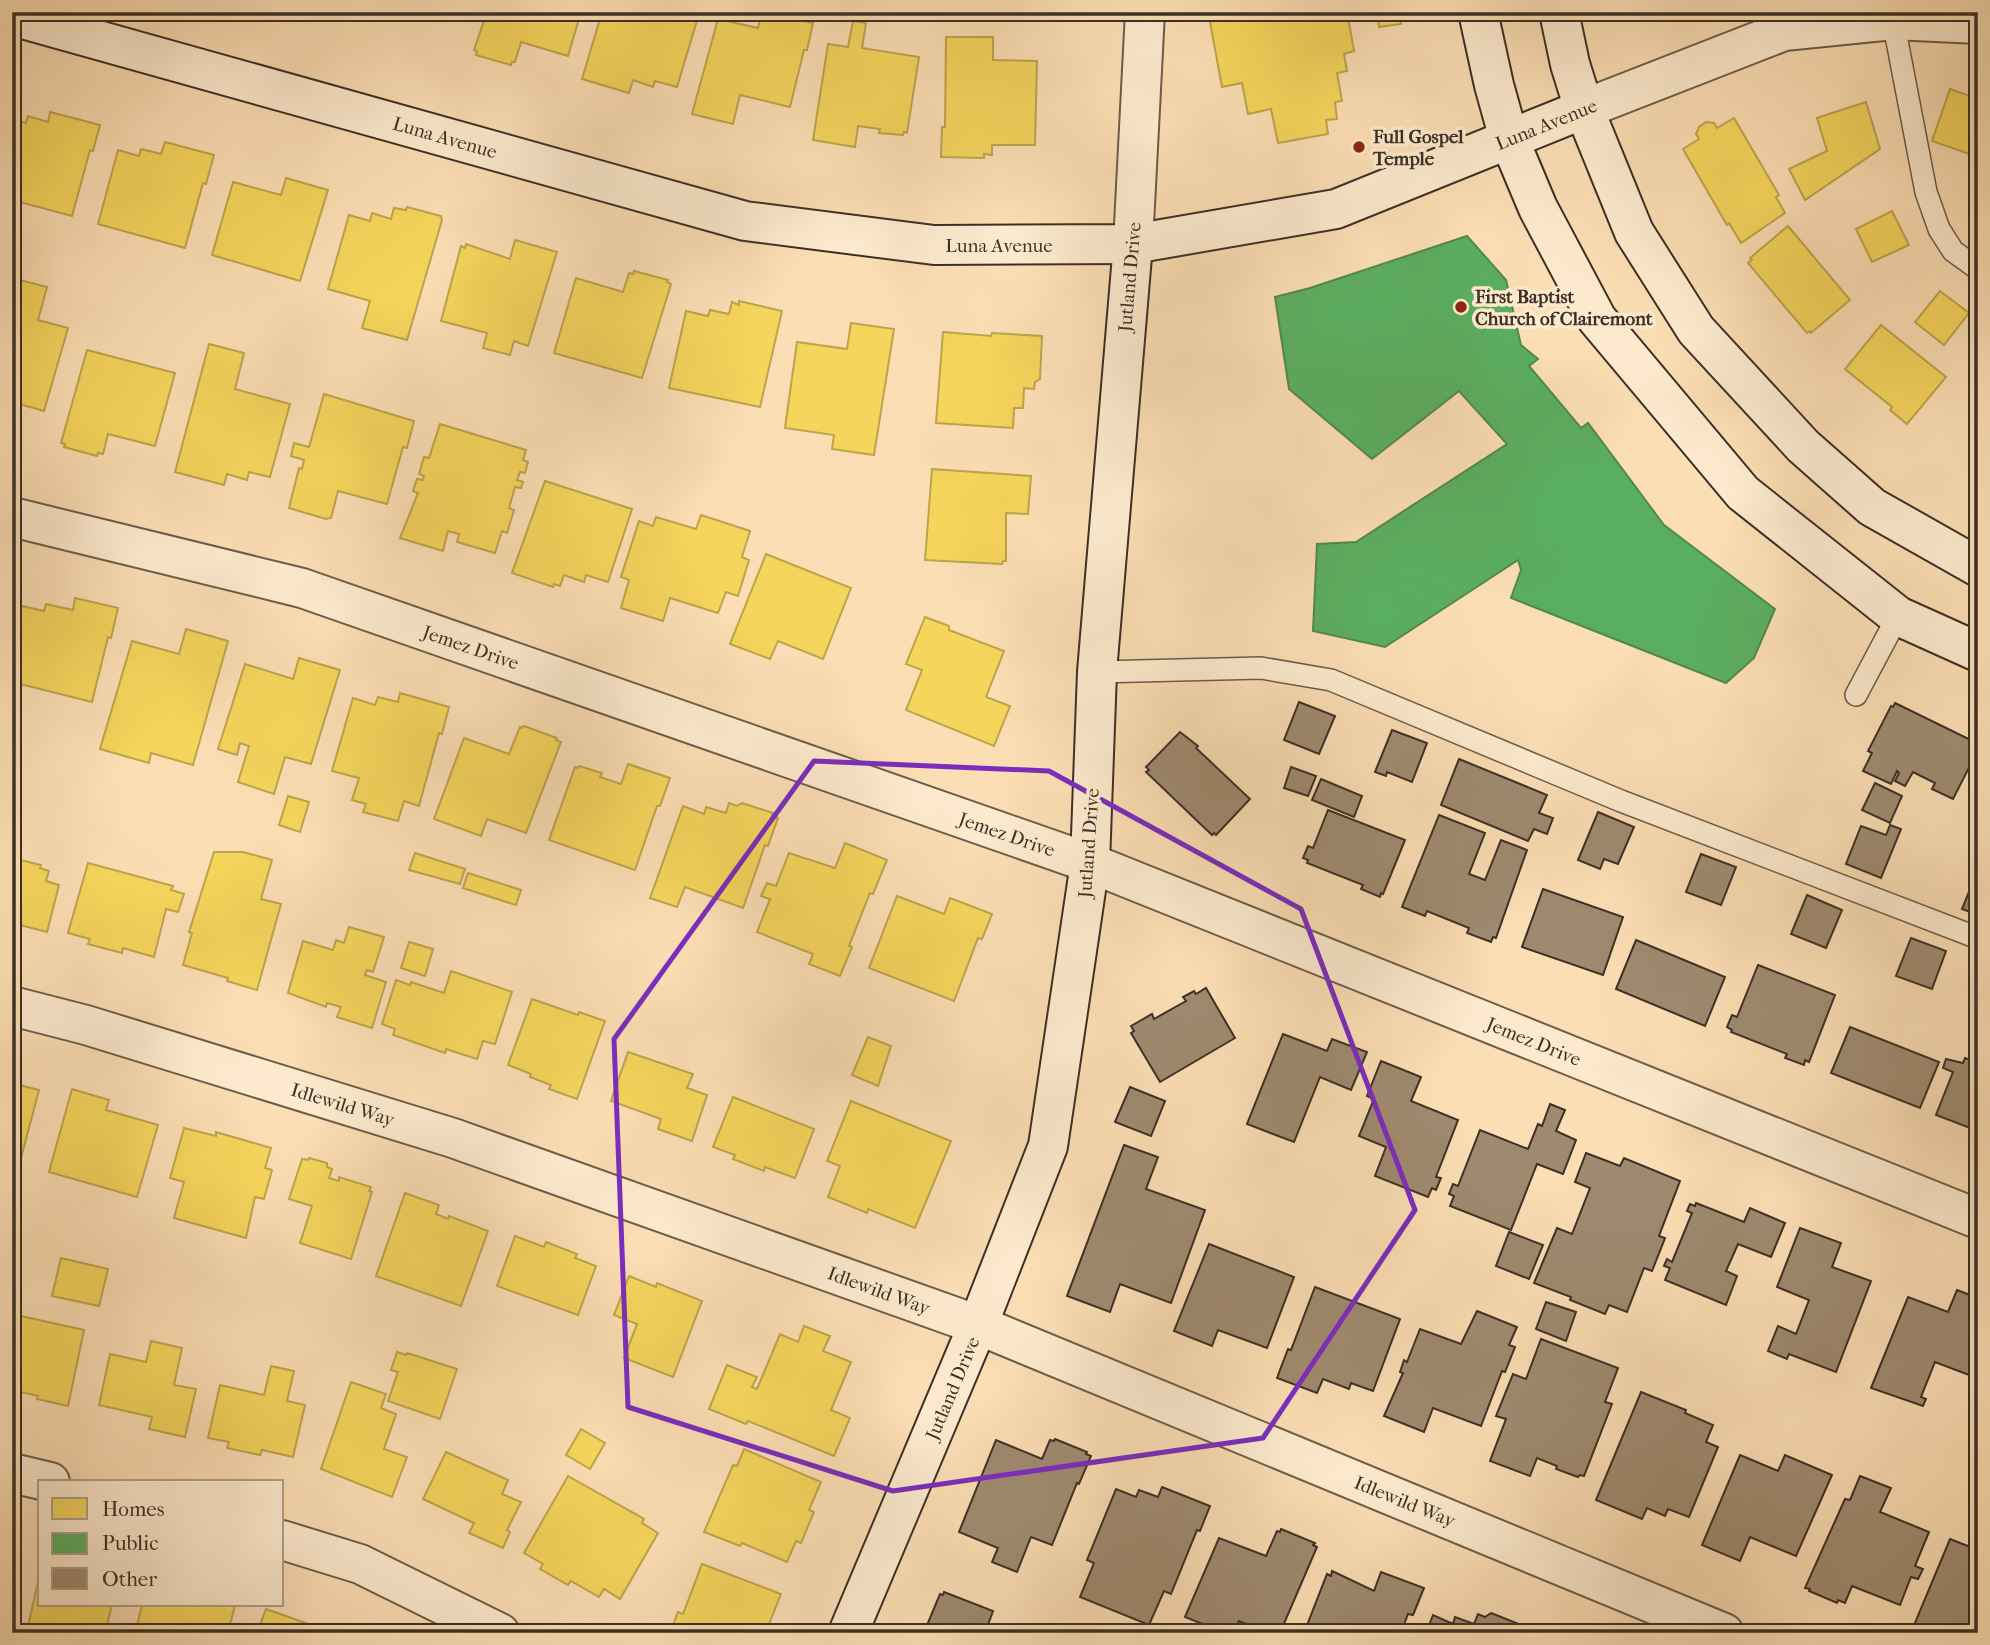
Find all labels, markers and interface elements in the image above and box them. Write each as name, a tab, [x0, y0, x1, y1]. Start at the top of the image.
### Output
street label: Luna Avenue	[1492, 95, 1600, 155]
street label: Luna Avenue	[390, 113, 499, 163]
place label: Full Gospel Temple	[1372, 126, 1464, 170]
marker: Full Gospel Temple	[1351, 139, 1367, 155]
street label: Jutland Drive	[1114, 221, 1146, 335]
street label: Luna Avenue	[945, 235, 1053, 257]
place label: First Baptist Church of Clairemont	[1474, 286, 1653, 330]
marker: First Baptist Church of Clairemont	[1453, 299, 1469, 315]
street label: Jemez Drive	[418, 621, 522, 675]
street label: Jutland Drive	[1074, 787, 1104, 901]
street label: Jemez Drive	[954, 808, 1058, 862]
street label: Jemez Drive	[1481, 1012, 1584, 1071]
street label: Idlewild Way	[288, 1079, 398, 1131]
street label: Idlewild Way	[825, 1262, 934, 1320]
street label: Jutland Drive	[920, 1333, 985, 1445]
street label: Idlewild Way	[1351, 1472, 1459, 1533]
legend	[38, 1480, 284, 1606]
text: Homes	[102, 1497, 165, 1521]
text: Public	[102, 1531, 158, 1555]
text: Other	[102, 1567, 157, 1591]

